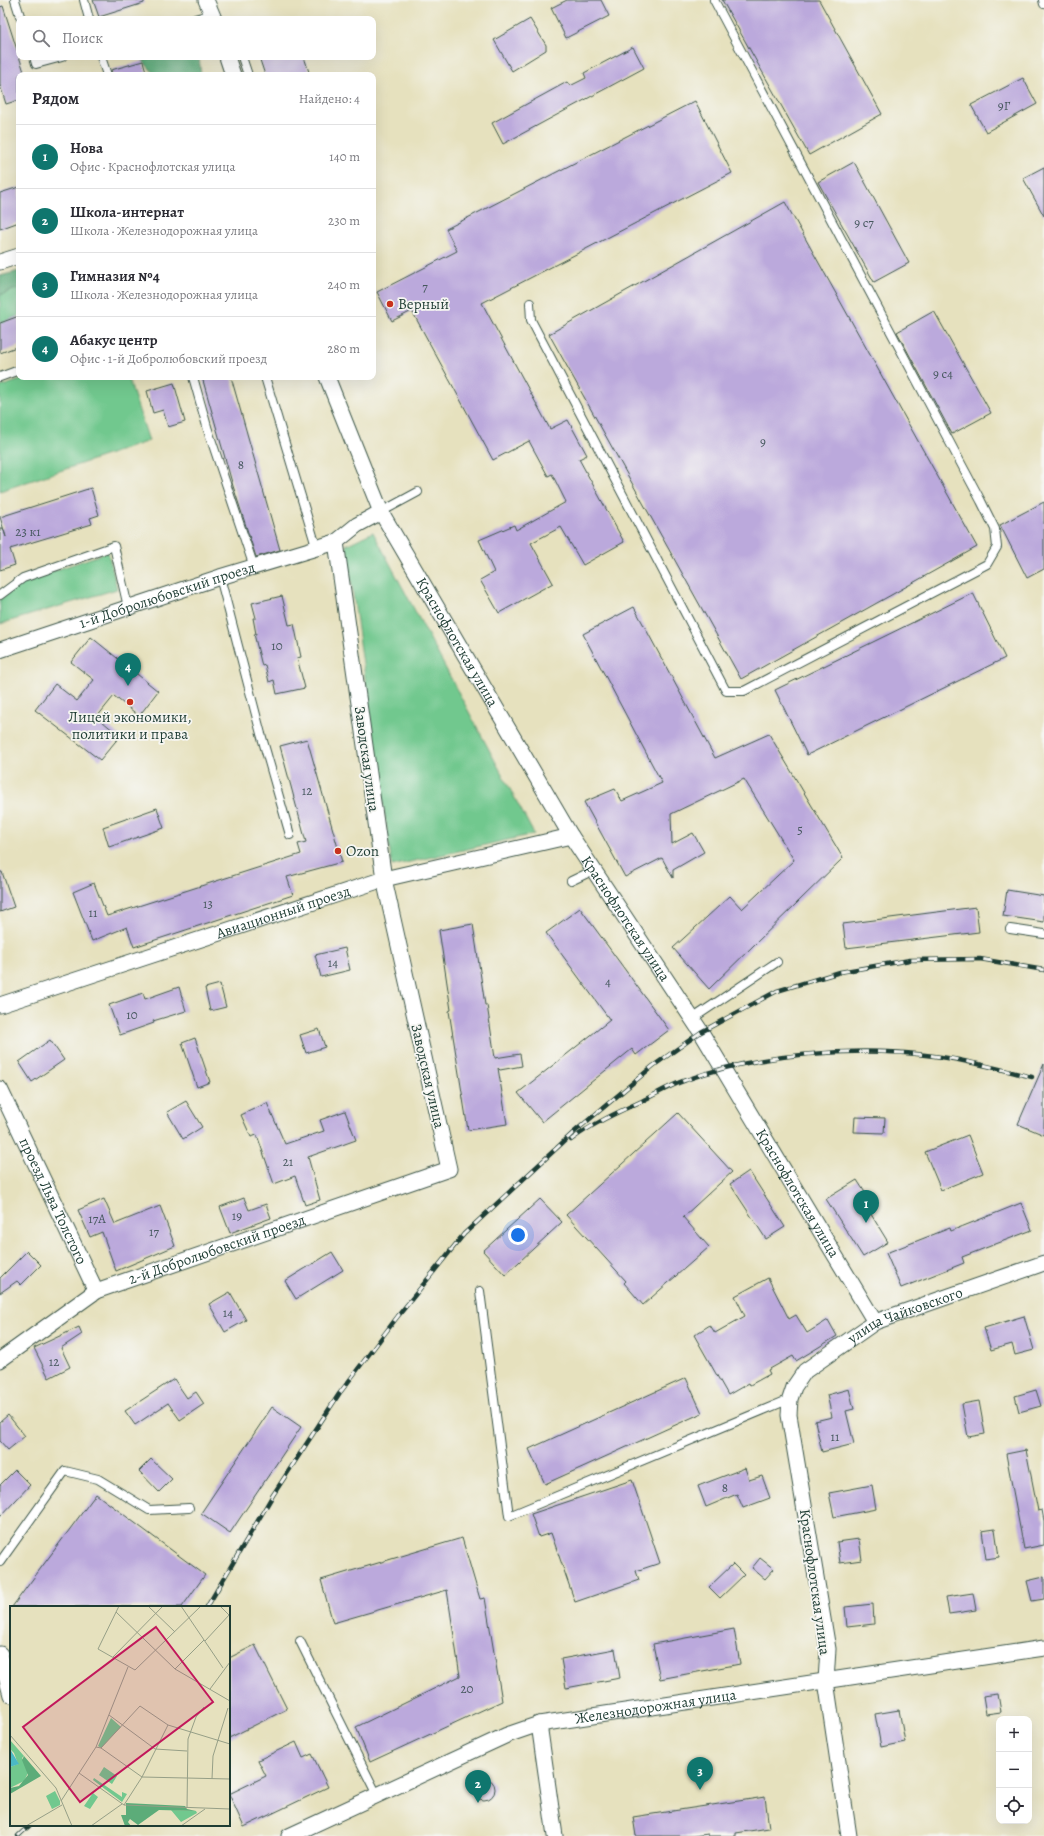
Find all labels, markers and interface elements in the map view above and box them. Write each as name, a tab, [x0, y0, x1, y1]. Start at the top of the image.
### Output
search box	[16, 16, 376, 60]
icon: search	[30, 27, 52, 49]
text: Поиск	[62, 28, 103, 48]
text: Рядом	[32, 87, 79, 110]
text: Найдено: 4	[299, 90, 360, 107]
house number: 9Г	[998, 97, 1011, 114]
text: Нова	[70, 138, 103, 158]
text: 1	[43, 148, 47, 165]
text: 140 m	[329, 148, 360, 165]
text: Офис · Краснофлотская улица	[70, 158, 235, 175]
text: Школа-интернат	[70, 202, 184, 222]
text: 2	[42, 212, 48, 229]
text: 230 m	[328, 212, 360, 229]
house number: 9 с7	[854, 214, 874, 231]
text: Школа · Железнодорожная улица	[70, 222, 258, 239]
text: Гимназия №4	[70, 266, 160, 286]
text: 3	[42, 276, 48, 293]
text: 240 m	[328, 276, 360, 293]
house number: 7	[422, 278, 428, 295]
text: Школа · Железнодорожная улица	[70, 286, 258, 303]
place label: Верный	[398, 294, 449, 314]
marker: Верный	[385, 299, 395, 309]
text: Абакус центр	[70, 330, 158, 350]
text: 4	[42, 340, 48, 357]
text: 280 m	[327, 340, 360, 357]
text: Офис · 1-й Добролюбовский проезд	[70, 350, 267, 367]
house number: 9 с4	[933, 365, 953, 382]
house number: 9	[760, 433, 766, 450]
house number: 8	[238, 456, 244, 473]
house number: 23 к1	[15, 523, 41, 540]
street label: 1-й Добролюбовский проезд	[77, 557, 257, 633]
street label: Краснофлотская улица	[411, 573, 503, 711]
house number: 10	[271, 637, 283, 654]
pin: 4	[115, 653, 141, 686]
marker: Лицей экономики, политики и права	[125, 697, 135, 707]
street label: Заводская улица	[350, 705, 384, 813]
place label: Лицей экономики, политики и права	[68, 707, 192, 744]
house number: 12	[302, 782, 312, 799]
house number: 5	[797, 821, 803, 838]
place label: Ozon	[346, 841, 379, 861]
marker: Ozon	[333, 846, 343, 856]
street label: Краснофлотская улица	[577, 852, 675, 985]
street label: Авиационный проезд	[213, 881, 353, 944]
house number: 13	[203, 895, 213, 912]
house number: 11	[89, 904, 98, 921]
house number: 14	[328, 954, 338, 971]
house number: 4	[605, 973, 611, 990]
house number: 10	[126, 1006, 138, 1023]
street label: Заводская улица	[406, 1022, 450, 1130]
street label: Краснофлотская улица	[751, 1125, 844, 1261]
street label: проезд Льва Толстого	[15, 1134, 92, 1268]
house number: 21	[283, 1153, 294, 1170]
pin: 1	[853, 1190, 879, 1223]
house number: 19	[232, 1207, 242, 1224]
street label: 2-й Добролюбовский проезд	[126, 1209, 308, 1289]
house number: 17А	[88, 1210, 106, 1227]
house number: 17	[149, 1223, 159, 1240]
your location	[508, 1225, 528, 1245]
street label: улица Чайковского	[843, 1282, 965, 1349]
house number: 14	[223, 1304, 233, 1321]
house number: 12	[49, 1353, 59, 1370]
house number: 11	[831, 1428, 840, 1445]
house number: 8	[722, 1479, 728, 1496]
street label: Краснофлотская улица	[795, 1508, 835, 1656]
inset map	[10, 1606, 230, 1826]
house number: 20	[460, 1680, 474, 1697]
street label: Железнодорожная улица	[574, 1684, 738, 1728]
map controls	[996, 1716, 1032, 1824]
button: +	[996, 1716, 1032, 1752]
button: −	[996, 1752, 1032, 1788]
pin: 3	[687, 1757, 713, 1790]
pin: 2	[465, 1770, 491, 1803]
button: locate	[996, 1788, 1032, 1824]

